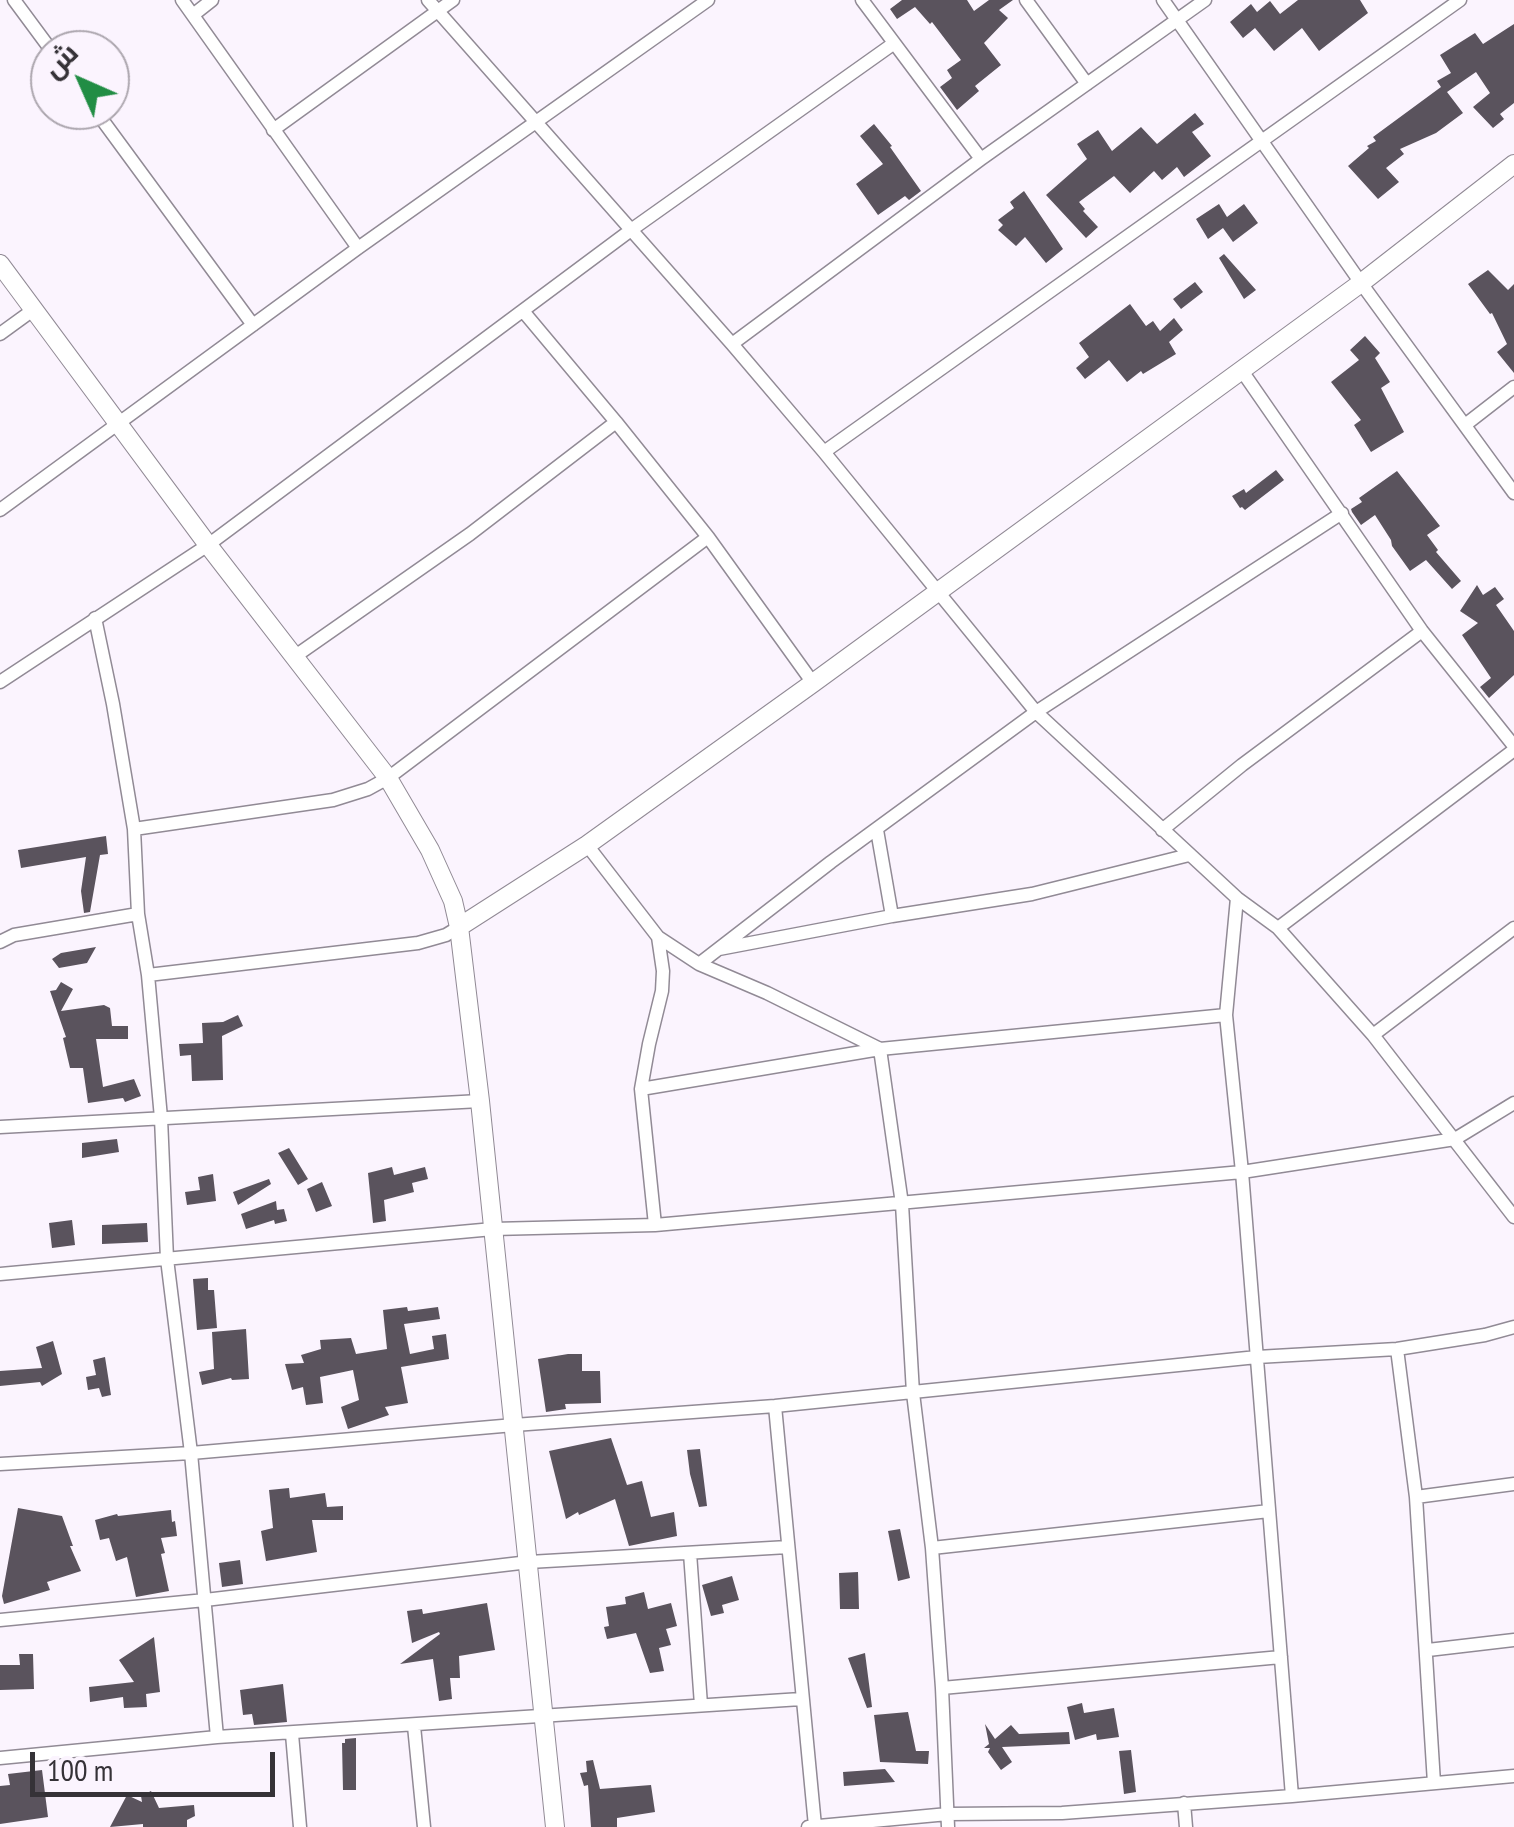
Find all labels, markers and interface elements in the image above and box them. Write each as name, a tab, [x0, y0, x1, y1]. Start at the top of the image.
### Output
north arrow	[30, 30, 130, 130]
text: ش	[34, 34, 86, 86]
scale bar	[35, 1732, 280, 1794]
text: 100 m	[47, 1750, 113, 1789]

